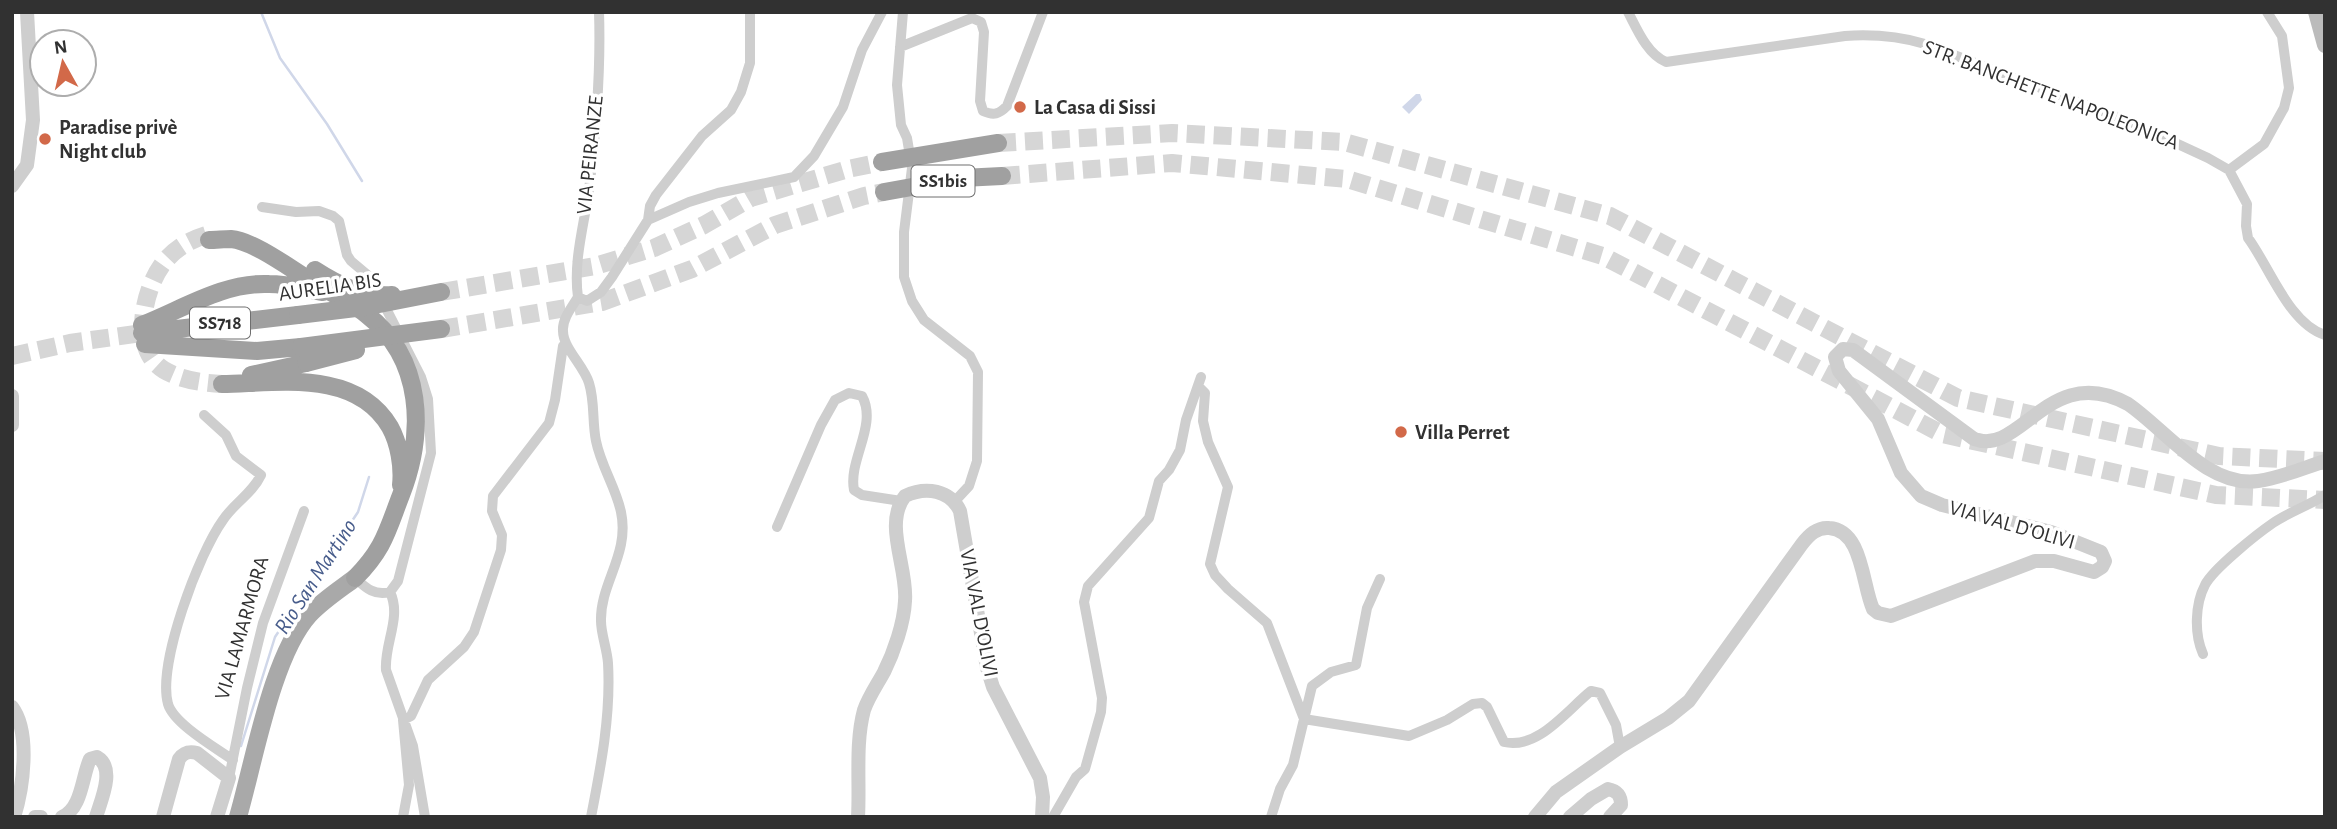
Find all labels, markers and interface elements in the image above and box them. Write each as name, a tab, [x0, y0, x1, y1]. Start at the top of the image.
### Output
north arrow	[28, 28, 98, 98]
street label: STR. BANCHETTE NAPOLEONICA	[1920, 36, 2182, 154]
text: N	[53, 37, 69, 58]
street label: VIA PEIRANZE	[573, 95, 607, 215]
place label: La Casa di Sissi	[1034, 97, 1156, 118]
marker: La Casa di Sissi	[1012, 99, 1028, 115]
place label: Paradise privè Night club	[59, 117, 178, 162]
marker: Paradise privè Night club	[37, 131, 53, 147]
road number: SS1bis	[912, 166, 974, 196]
street label: AURELIA BIS	[277, 269, 383, 305]
road number: SS718	[190, 308, 250, 338]
place label: Villa Perret	[1415, 422, 1510, 443]
marker: Villa Perret	[1393, 424, 1409, 440]
street label: VIA VAL D'OLIVI	[1947, 497, 2077, 553]
water label: Rio San Martino	[271, 516, 361, 638]
street label: VIA VAL D'OLIVI	[956, 547, 1002, 679]
street label: VIA LAMARMORA	[212, 554, 272, 702]

